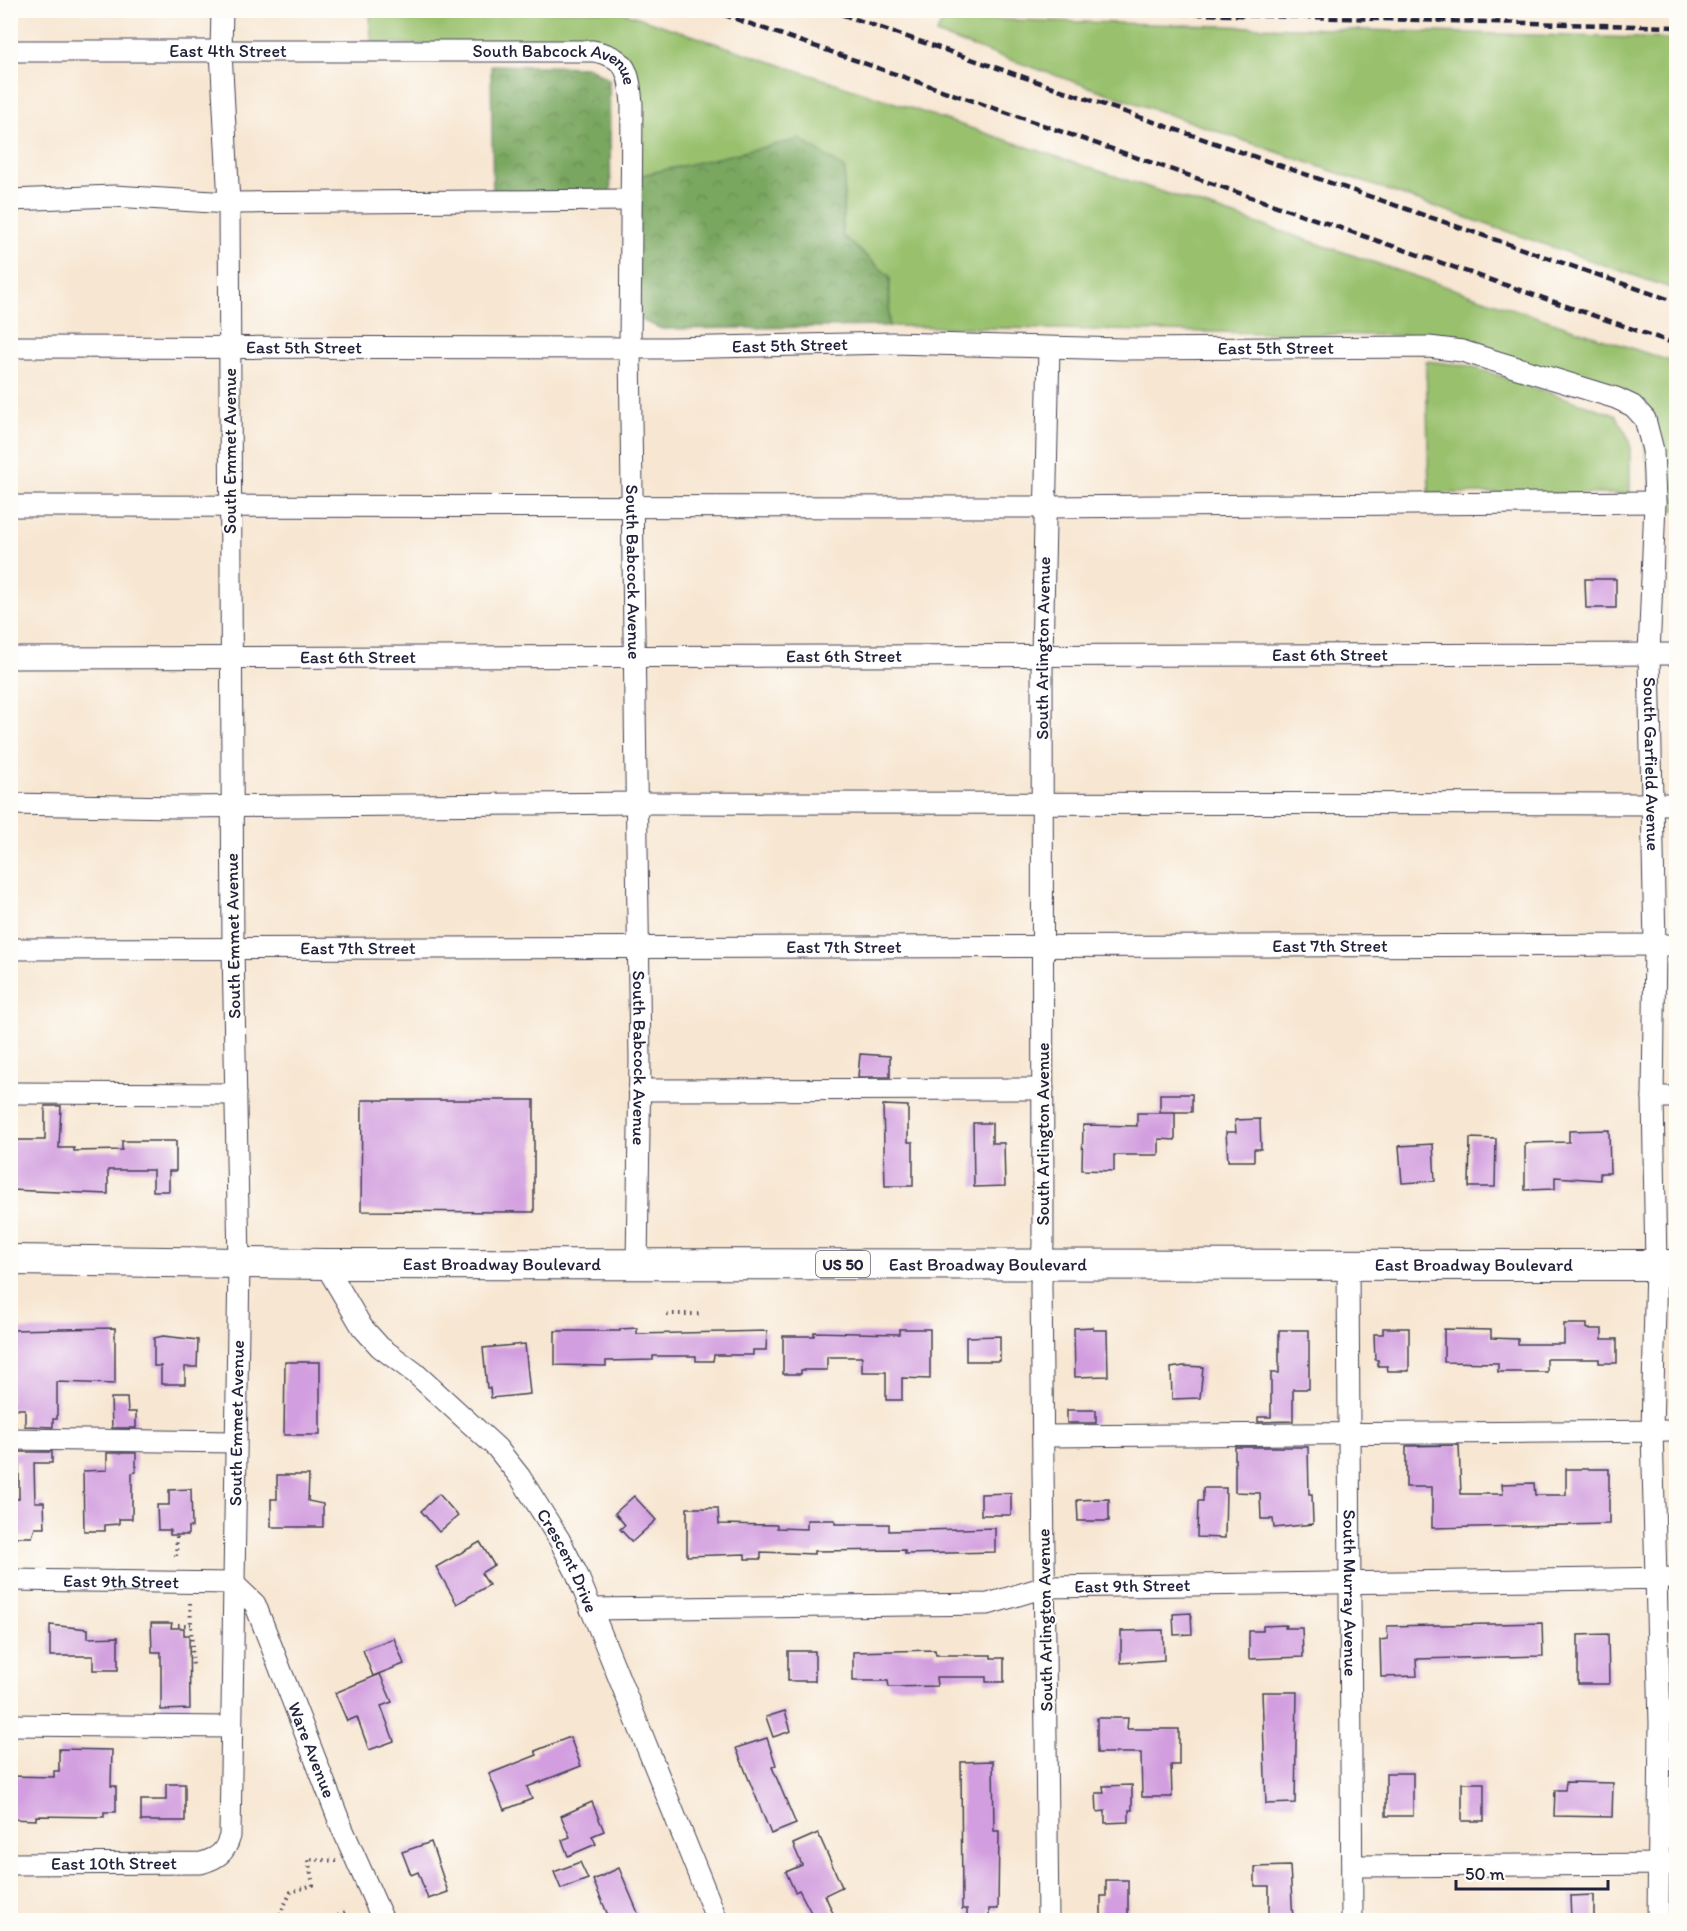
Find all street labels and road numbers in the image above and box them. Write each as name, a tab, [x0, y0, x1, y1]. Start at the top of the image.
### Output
street label: East 4th Street	[169, 40, 287, 62]
street label: South Babcock Avenue	[472, 40, 641, 87]
street label: East 5th Street	[732, 333, 848, 358]
street label: East 5th Street	[246, 336, 362, 359]
street label: East 5th Street	[1218, 337, 1334, 359]
street label: South Emmet Avenue	[219, 368, 241, 534]
street label: South Babcock Avenue	[621, 484, 645, 660]
street label: South Arlington Avenue	[1031, 556, 1055, 740]
street label: East 6th Street	[1272, 644, 1388, 666]
street label: East 6th Street	[786, 645, 902, 667]
street label: East 6th Street	[300, 646, 416, 668]
street label: South Garfield Avenue	[1638, 677, 1664, 851]
street label: South Emmet Avenue	[221, 853, 245, 1019]
street label: East 7th Street	[1272, 935, 1388, 957]
street label: East 7th Street	[786, 936, 902, 958]
street label: East 7th Street	[300, 937, 416, 959]
street label: South Babcock Avenue	[628, 970, 651, 1146]
street label: South Arlington Avenue	[1032, 1042, 1054, 1226]
road number: US 50	[816, 1251, 870, 1277]
street label: East Broadway Boulevard	[403, 1253, 601, 1275]
street label: East Broadway Boulevard	[889, 1253, 1087, 1276]
street label: East Broadway Boulevard	[1375, 1254, 1573, 1276]
street label: South Emmet Avenue	[224, 1340, 249, 1506]
street label: Crescent Drive	[532, 1505, 602, 1616]
street label: South Murray Avenue	[1338, 1509, 1362, 1677]
street label: South Arlington Avenue	[1032, 1528, 1058, 1712]
street label: East 9th Street	[63, 1570, 179, 1593]
street label: East 9th Street	[1074, 1574, 1191, 1598]
street label: Ware Avenue	[283, 1699, 340, 1801]
street label: East 10th Street	[51, 1852, 177, 1875]

